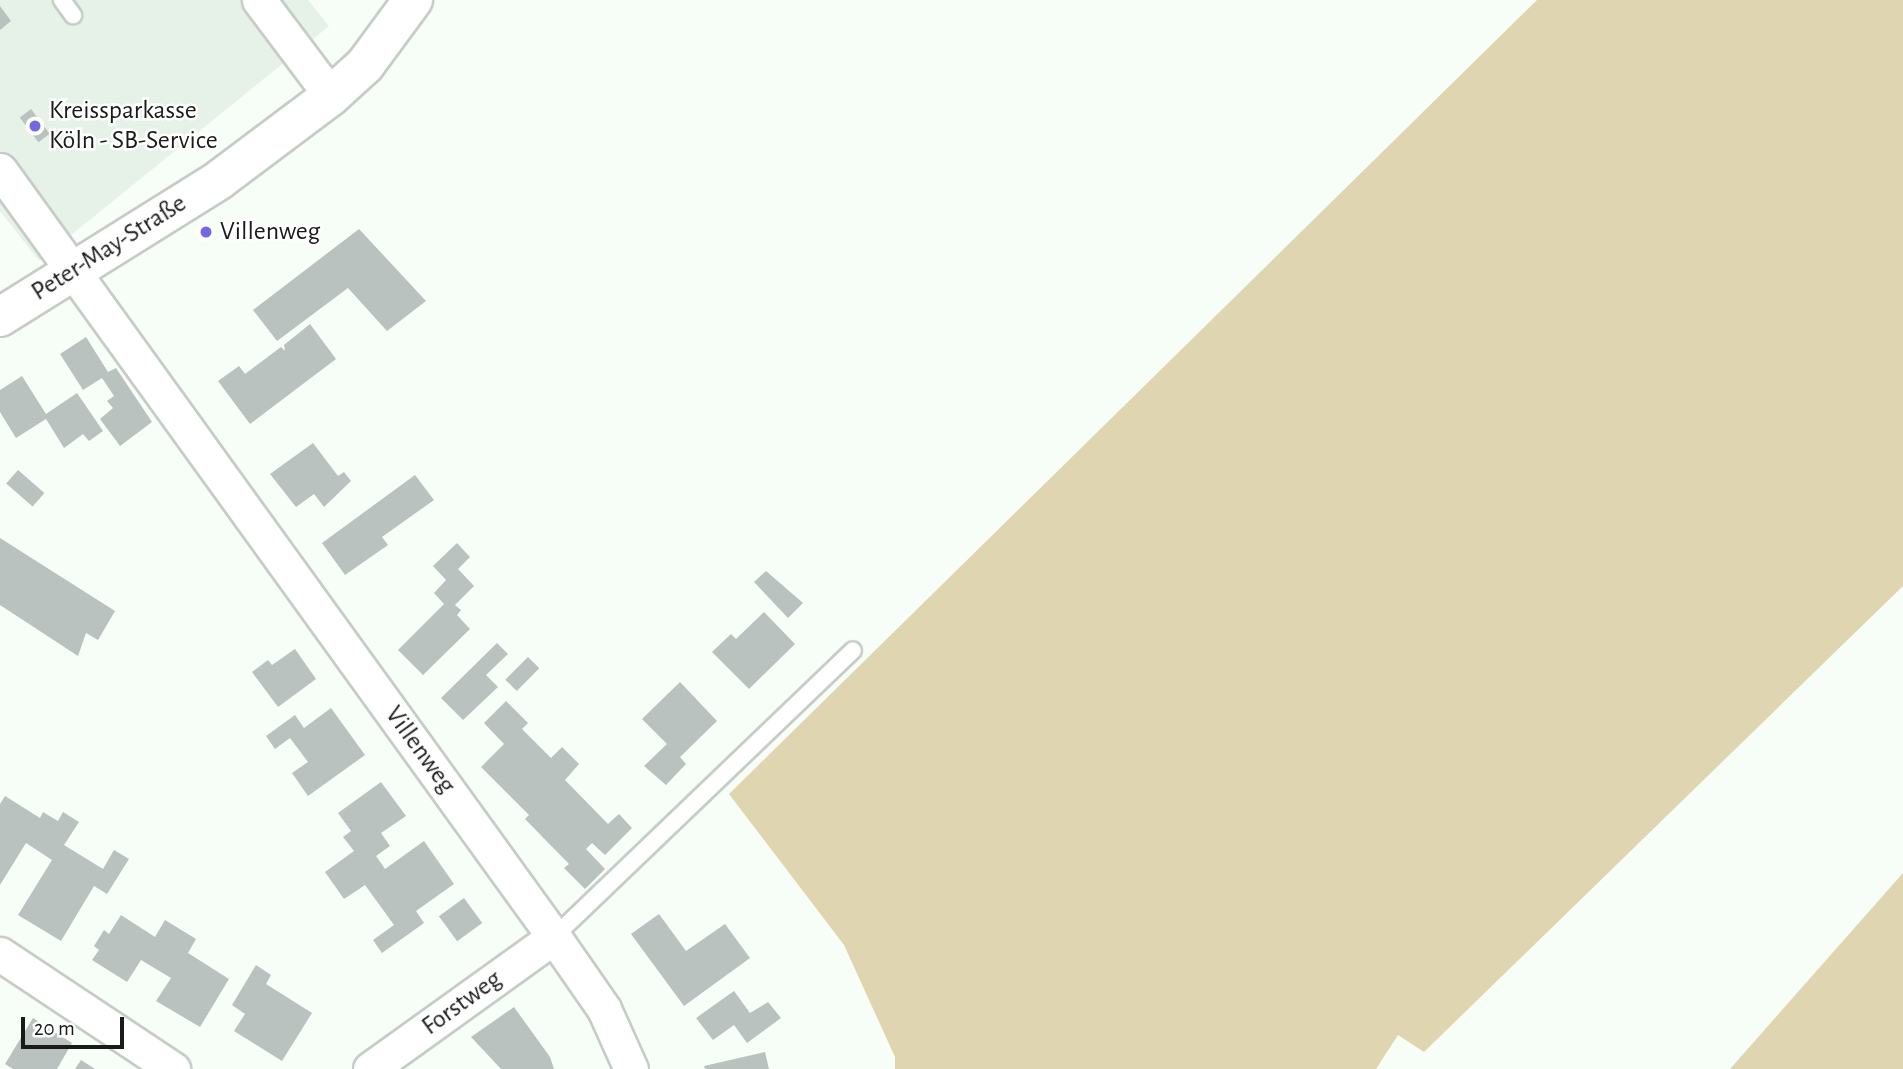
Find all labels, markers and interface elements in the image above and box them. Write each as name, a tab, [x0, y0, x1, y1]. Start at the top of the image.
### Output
place label: Kreissparkasse Köln - SB-Service	[49, 95, 218, 156]
marker: Kreissparkasse Köln - SB-Service	[27, 118, 43, 134]
street label: Peter-May-Straße	[26, 188, 192, 308]
place label: Villenweg	[220, 216, 320, 248]
marker: Villenweg	[198, 224, 214, 240]
street label: Villenweg	[378, 700, 462, 800]
street label: Forstweg	[416, 964, 508, 1042]
scale bar	[24, 1002, 128, 1046]
text: 20 m	[34, 1018, 75, 1039]

